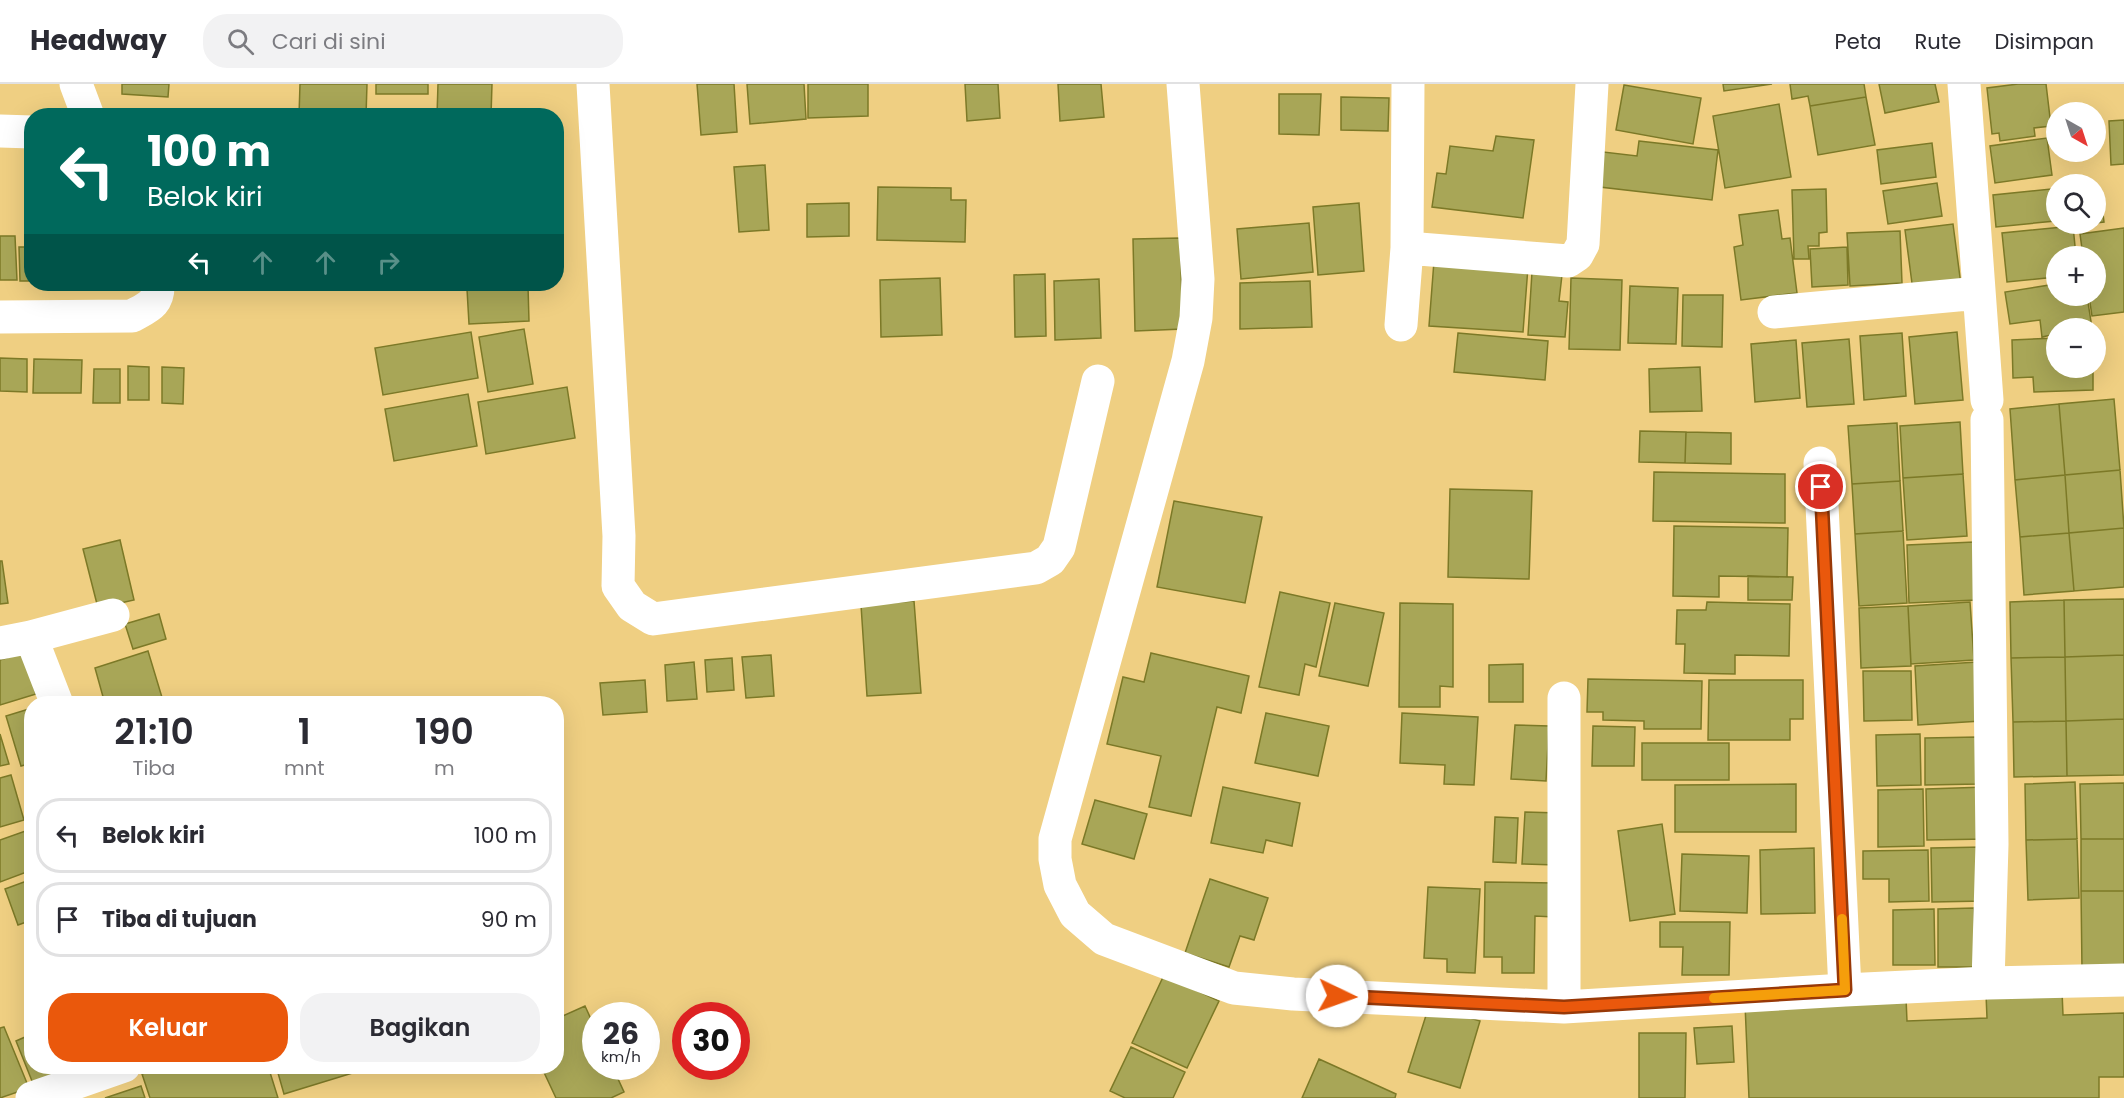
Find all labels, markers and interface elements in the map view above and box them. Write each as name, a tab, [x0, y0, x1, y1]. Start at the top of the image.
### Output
search box	[203, 14, 623, 68]
text: Headway	[30, 21, 167, 60]
icon: search	[224, 25, 257, 58]
text: Cari di sini	[272, 26, 386, 57]
text: Peta	[1834, 27, 1882, 56]
text: Rute	[1915, 27, 1961, 56]
text: Disimpan	[1994, 27, 2094, 56]
north arrow	[2046, 102, 2106, 162]
map controls	[2046, 102, 2106, 378]
text: 100 m	[147, 122, 271, 181]
icon: left	[48, 132, 126, 210]
button: search	[2046, 174, 2106, 234]
text: Belok kiri	[147, 178, 263, 215]
icon: left	[183, 246, 216, 279]
icon: ahead	[246, 246, 279, 279]
icon: ahead	[309, 246, 342, 279]
icon: right	[372, 246, 405, 279]
button: +	[2046, 246, 2106, 306]
button: −	[2046, 318, 2106, 378]
pin	[1795, 461, 1846, 512]
icon: arrive	[1804, 470, 1837, 503]
text: 21:10	[114, 706, 194, 757]
text: 1	[298, 706, 311, 757]
text: 190	[415, 706, 474, 757]
text: Tiba	[133, 754, 175, 782]
text: mnt	[284, 754, 325, 782]
text: m	[434, 754, 455, 782]
icon: left	[51, 819, 84, 852]
text: Belok kiri	[102, 820, 205, 851]
text: 100 m	[474, 820, 537, 851]
icon: arrive	[51, 903, 84, 936]
text: Tiba di tujuan	[102, 904, 257, 935]
text: 90 m	[481, 904, 537, 935]
position arrow	[1305, 964, 1369, 1028]
button: Keluar	[48, 993, 288, 1062]
button: Bagikan	[300, 993, 540, 1062]
speed limit sign: 30	[672, 1002, 750, 1080]
text: 26	[603, 1012, 639, 1055]
text: km/h	[601, 1046, 641, 1067]

